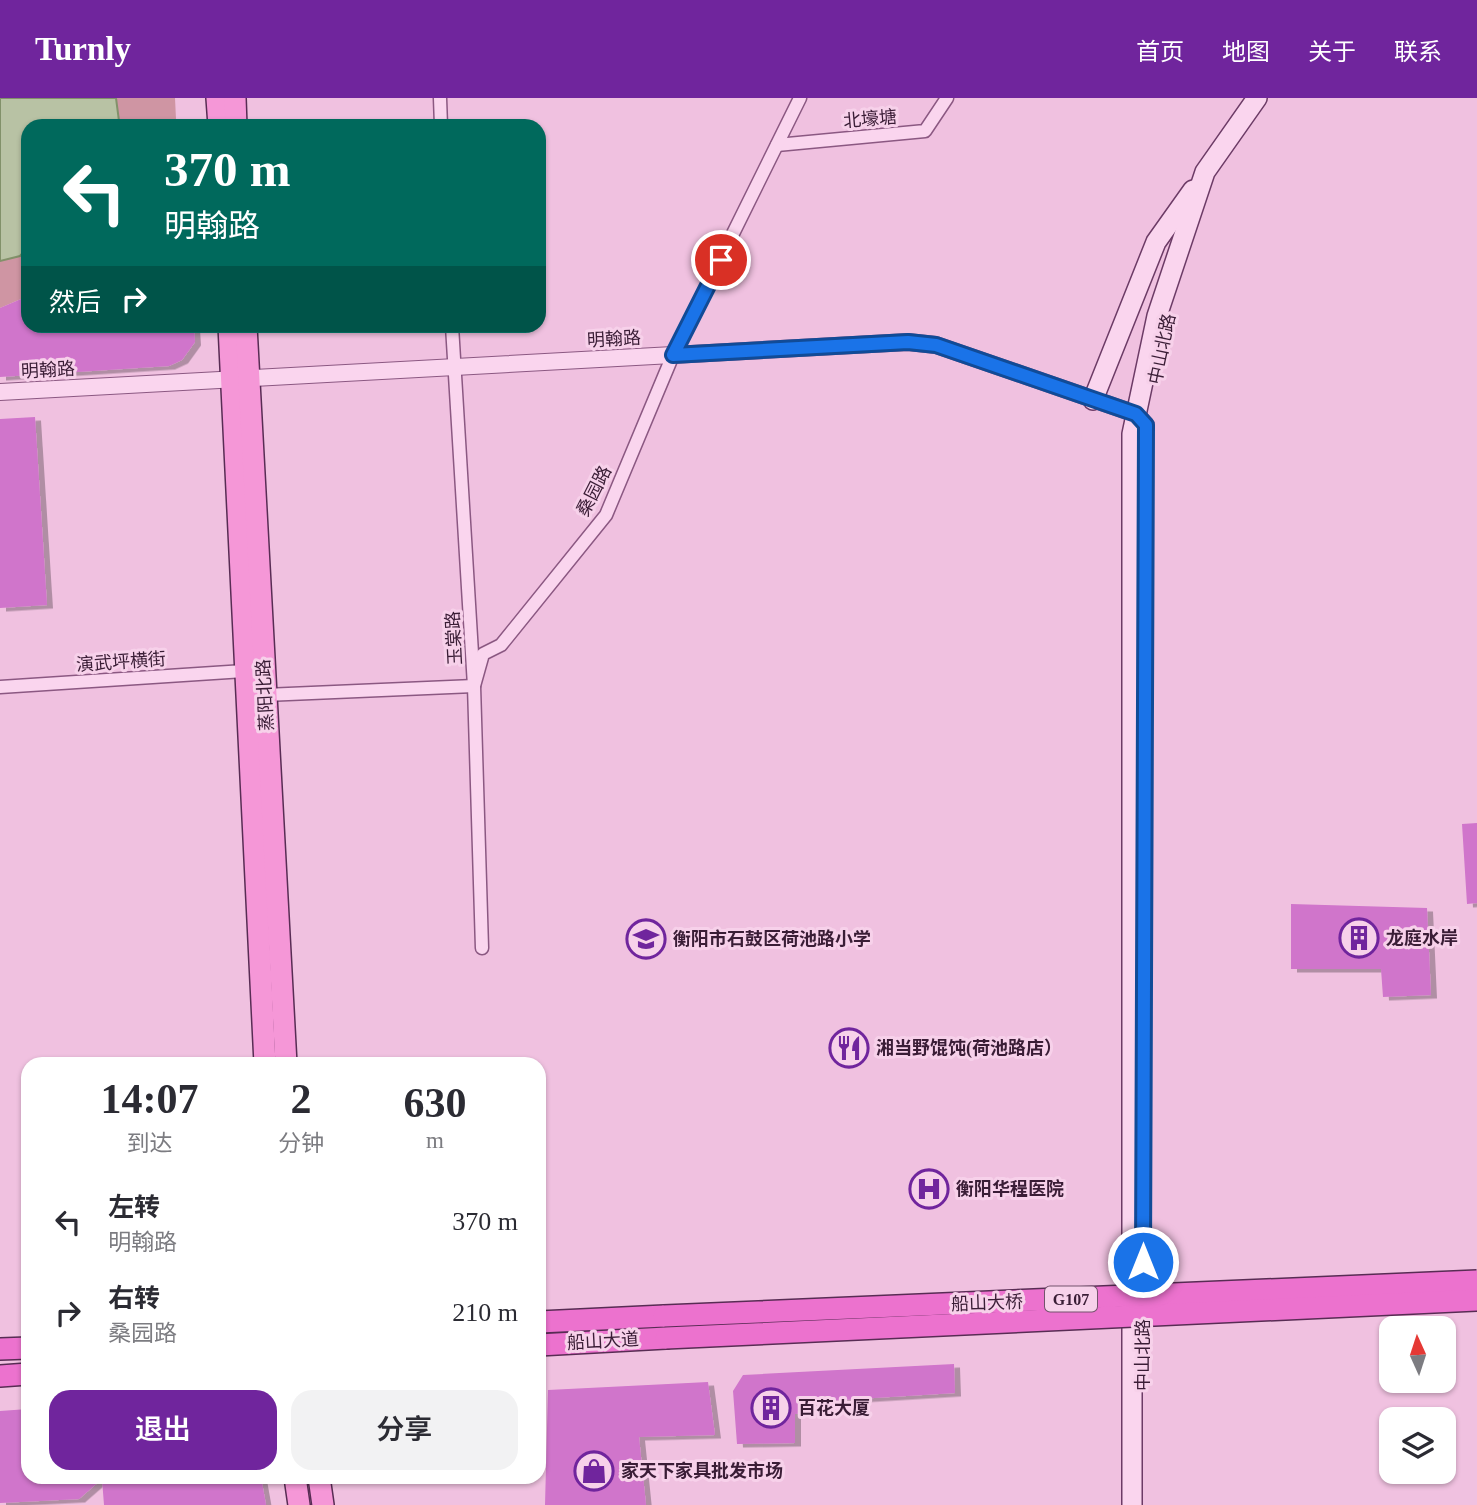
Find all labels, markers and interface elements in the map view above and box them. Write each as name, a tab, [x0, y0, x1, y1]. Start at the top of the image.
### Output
text: Turnly	[35, 31, 131, 67]
text: 首页	[1136, 39, 1184, 65]
text: 地图	[1222, 39, 1270, 65]
text: 关于	[1308, 39, 1356, 65]
text: 联系	[1394, 39, 1442, 65]
street label: 北壕塘	[842, 107, 898, 131]
text: 370 m	[164, 142, 291, 197]
icon: left	[49, 147, 140, 238]
text: 明翰路	[164, 208, 260, 244]
pin	[691, 230, 751, 290]
icon: arrive	[702, 241, 740, 279]
icon: right	[115, 280, 153, 318]
text: 然后	[49, 288, 101, 317]
street label: 中山北路	[1145, 312, 1179, 386]
street label: 明翰路	[587, 328, 641, 350]
street label: 明翰路	[21, 359, 75, 381]
street label: 桑园路	[573, 462, 615, 520]
street label: 玉棠路	[443, 611, 465, 665]
street label: 演武坪横街	[75, 649, 167, 675]
street label: 蒸阳北路	[253, 659, 277, 731]
building icon: 龙庭水岸	[1338, 917, 1380, 959]
school or university icon: 衡阳市石鼓区荷池路小学	[625, 918, 667, 960]
place label: 龙庭水岸	[1386, 928, 1458, 948]
place label: 衡阳市石鼓区荷池路小学	[673, 929, 871, 949]
restaurant icon: 湘当野馄饨(荷池路店）	[828, 1027, 870, 1069]
place label: 湘当野馄饨(荷池路店）	[876, 1038, 1062, 1059]
text: 14:07	[101, 1076, 199, 1122]
text: 2	[291, 1076, 312, 1122]
text: 630	[404, 1080, 467, 1126]
text: m	[426, 1128, 444, 1153]
text: 到达	[127, 1131, 173, 1156]
text: 分钟	[278, 1131, 324, 1156]
hospital icon: 衡阳华程医院	[908, 1168, 950, 1210]
place label: 衡阳华程医院	[956, 1179, 1064, 1199]
text: 左转	[108, 1193, 160, 1222]
icon: left	[49, 1203, 87, 1241]
text: 370 m	[452, 1207, 518, 1236]
position arrow	[1106, 1225, 1180, 1299]
text: 明翰路	[108, 1230, 177, 1255]
text: 右转	[108, 1284, 160, 1313]
road number: G107	[1045, 1287, 1097, 1312]
street label: 船山大桥	[951, 1292, 1023, 1314]
icon: right	[49, 1294, 87, 1332]
text: 210 m	[452, 1298, 518, 1327]
north arrow	[1379, 1316, 1456, 1393]
map controls	[1379, 1316, 1456, 1484]
street label: 中山北路	[1133, 1319, 1153, 1391]
text: 桑园路	[108, 1321, 177, 1346]
street label: 船山大道	[567, 1329, 639, 1353]
building icon: 百花大厦	[750, 1387, 792, 1429]
button: 退出	[49, 1390, 277, 1470]
button: 分享	[291, 1390, 518, 1470]
place label: 百花大厦	[798, 1398, 870, 1418]
button: layers	[1379, 1407, 1456, 1484]
shop icon: 家天下家具批发市场	[573, 1450, 615, 1492]
place label: 家天下家具批发市场	[621, 1461, 783, 1481]

